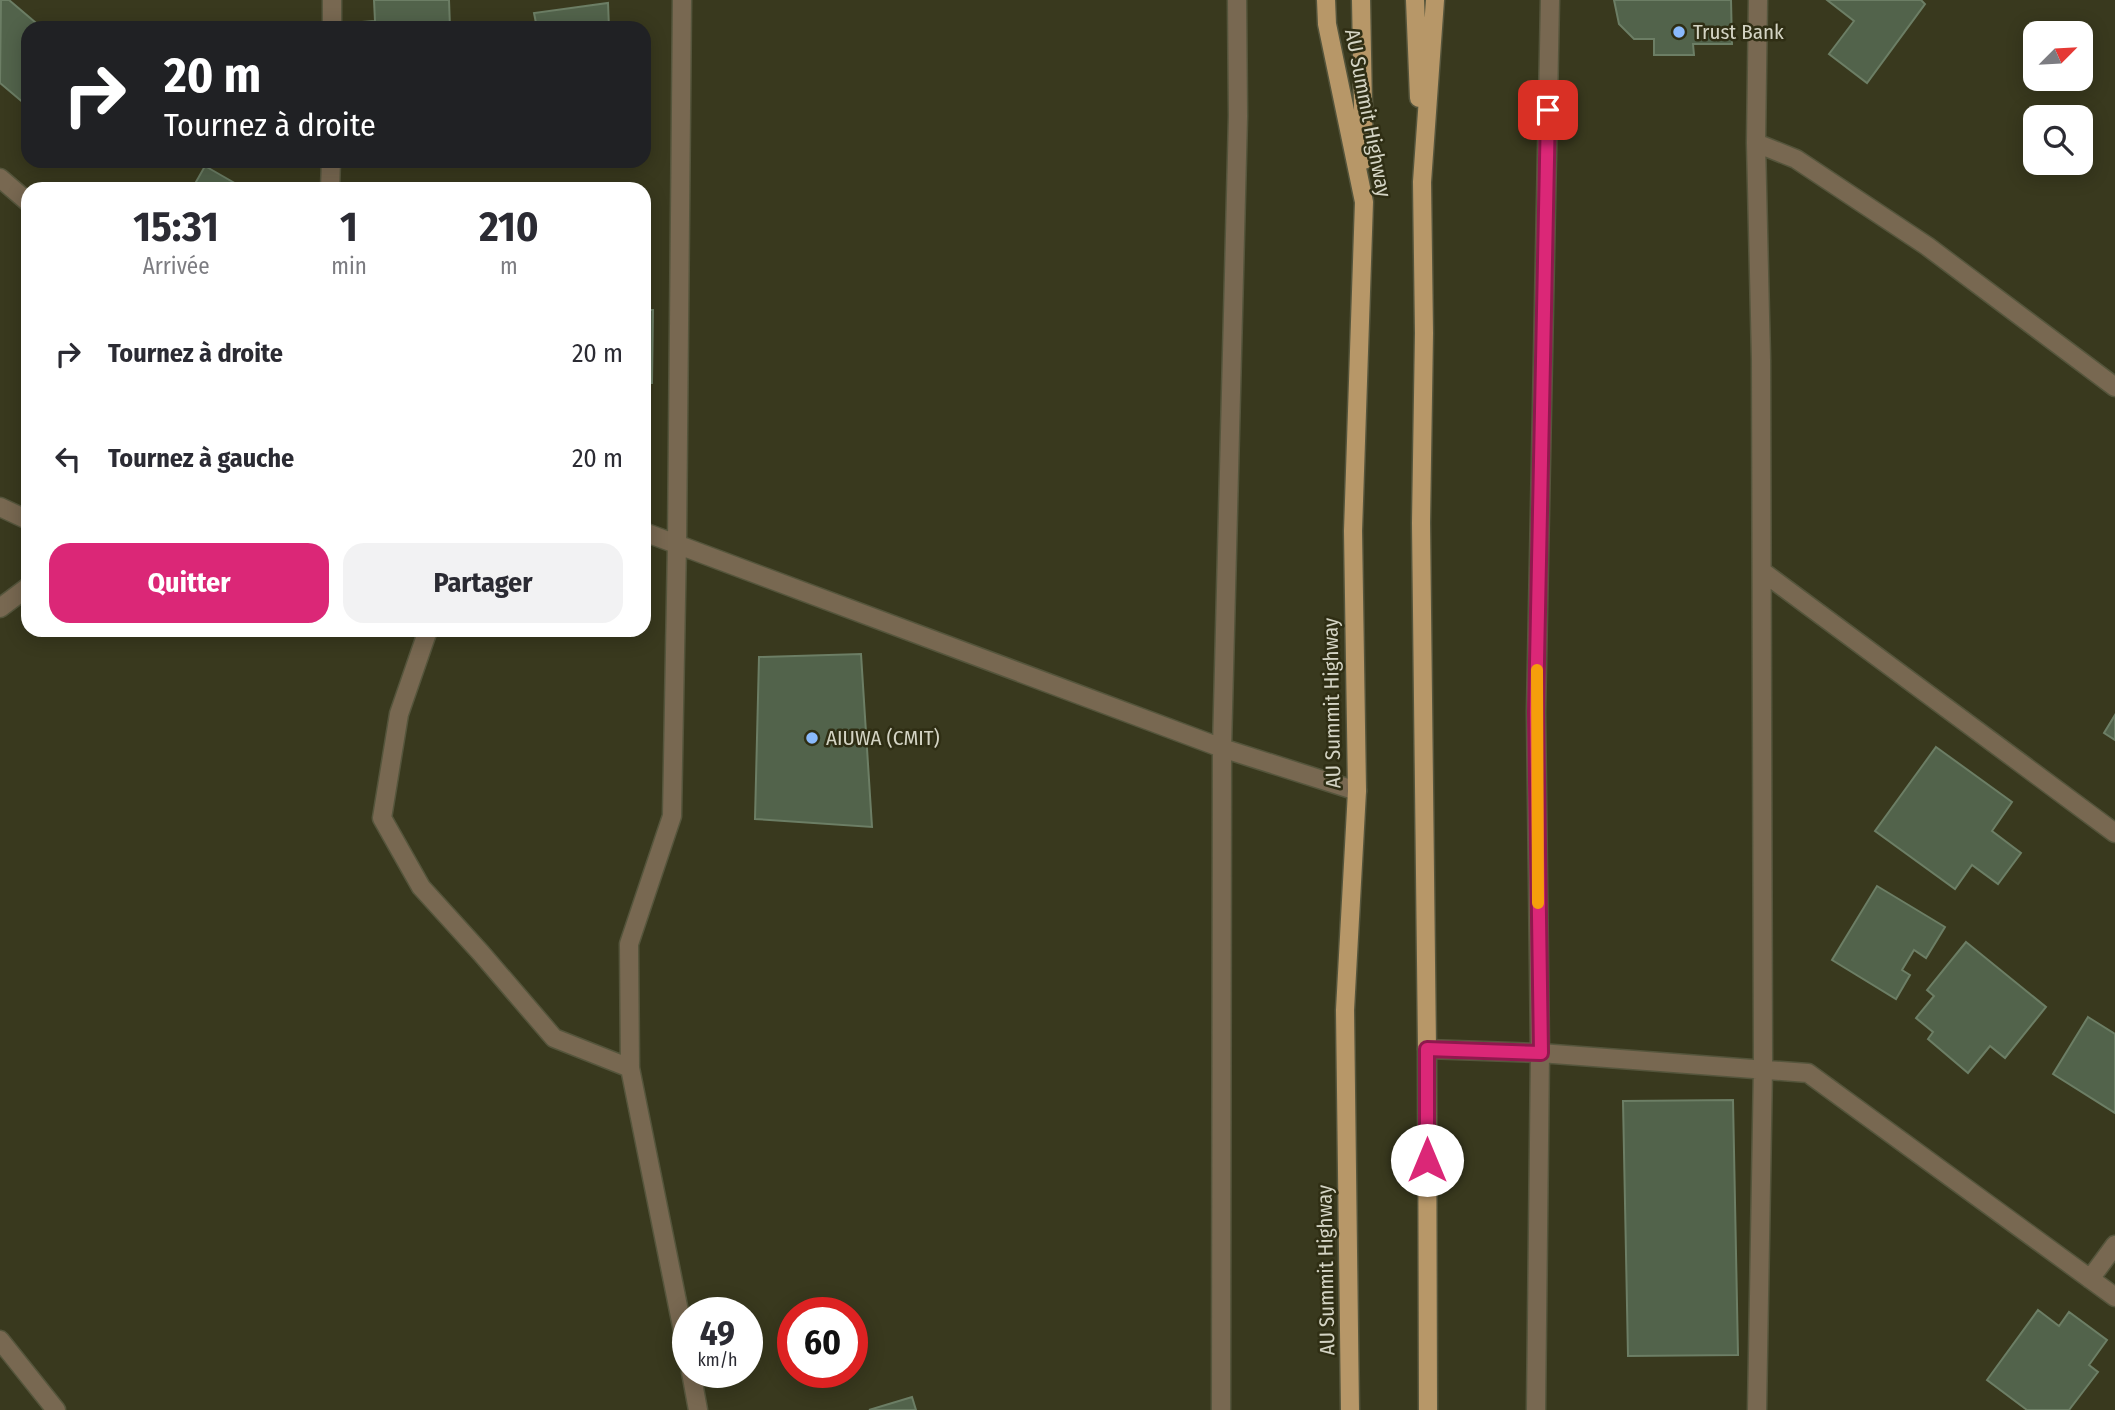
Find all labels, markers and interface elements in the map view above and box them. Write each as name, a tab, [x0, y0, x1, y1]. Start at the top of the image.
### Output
place label: Trust Bank	[1693, 19, 1784, 45]
north arrow	[2023, 21, 2093, 91]
map controls	[2023, 21, 2093, 175]
marker: Trust Bank	[1671, 24, 1687, 40]
street label: AU Summit Highway	[1339, 27, 1397, 200]
text: 20 m	[164, 46, 261, 105]
icon: right	[49, 49, 140, 140]
pin	[1518, 80, 1578, 140]
icon: arrive	[1529, 91, 1567, 129]
button: search	[2023, 105, 2093, 175]
text: Tournez à droite	[164, 106, 376, 144]
text: 15:31	[133, 202, 219, 252]
text: 1	[340, 202, 358, 252]
text: 210	[479, 202, 539, 252]
text: Arrivée	[143, 252, 210, 280]
text: min	[331, 252, 367, 280]
text: m	[500, 252, 518, 280]
icon: right	[49, 335, 87, 373]
text: Tournez à droite	[108, 338, 283, 369]
text: 20 m	[572, 338, 623, 369]
icon: left	[49, 440, 87, 478]
text: Tournez à gauche	[108, 443, 294, 474]
text: 20 m	[572, 443, 623, 474]
button: Quitter	[49, 543, 329, 623]
button: Partager	[343, 543, 623, 623]
street label: AU Summit Highway	[1318, 617, 1346, 789]
place label: AIUWA (CMIT)	[826, 725, 940, 751]
marker: AIUWA (CMIT)	[804, 730, 820, 746]
position arrow	[1390, 1123, 1464, 1197]
street label: AU Summit Highway	[1312, 1184, 1340, 1356]
speed limit sign: 60	[777, 1297, 868, 1388]
text: 49	[700, 1312, 735, 1354]
text: km/h	[697, 1349, 738, 1371]

